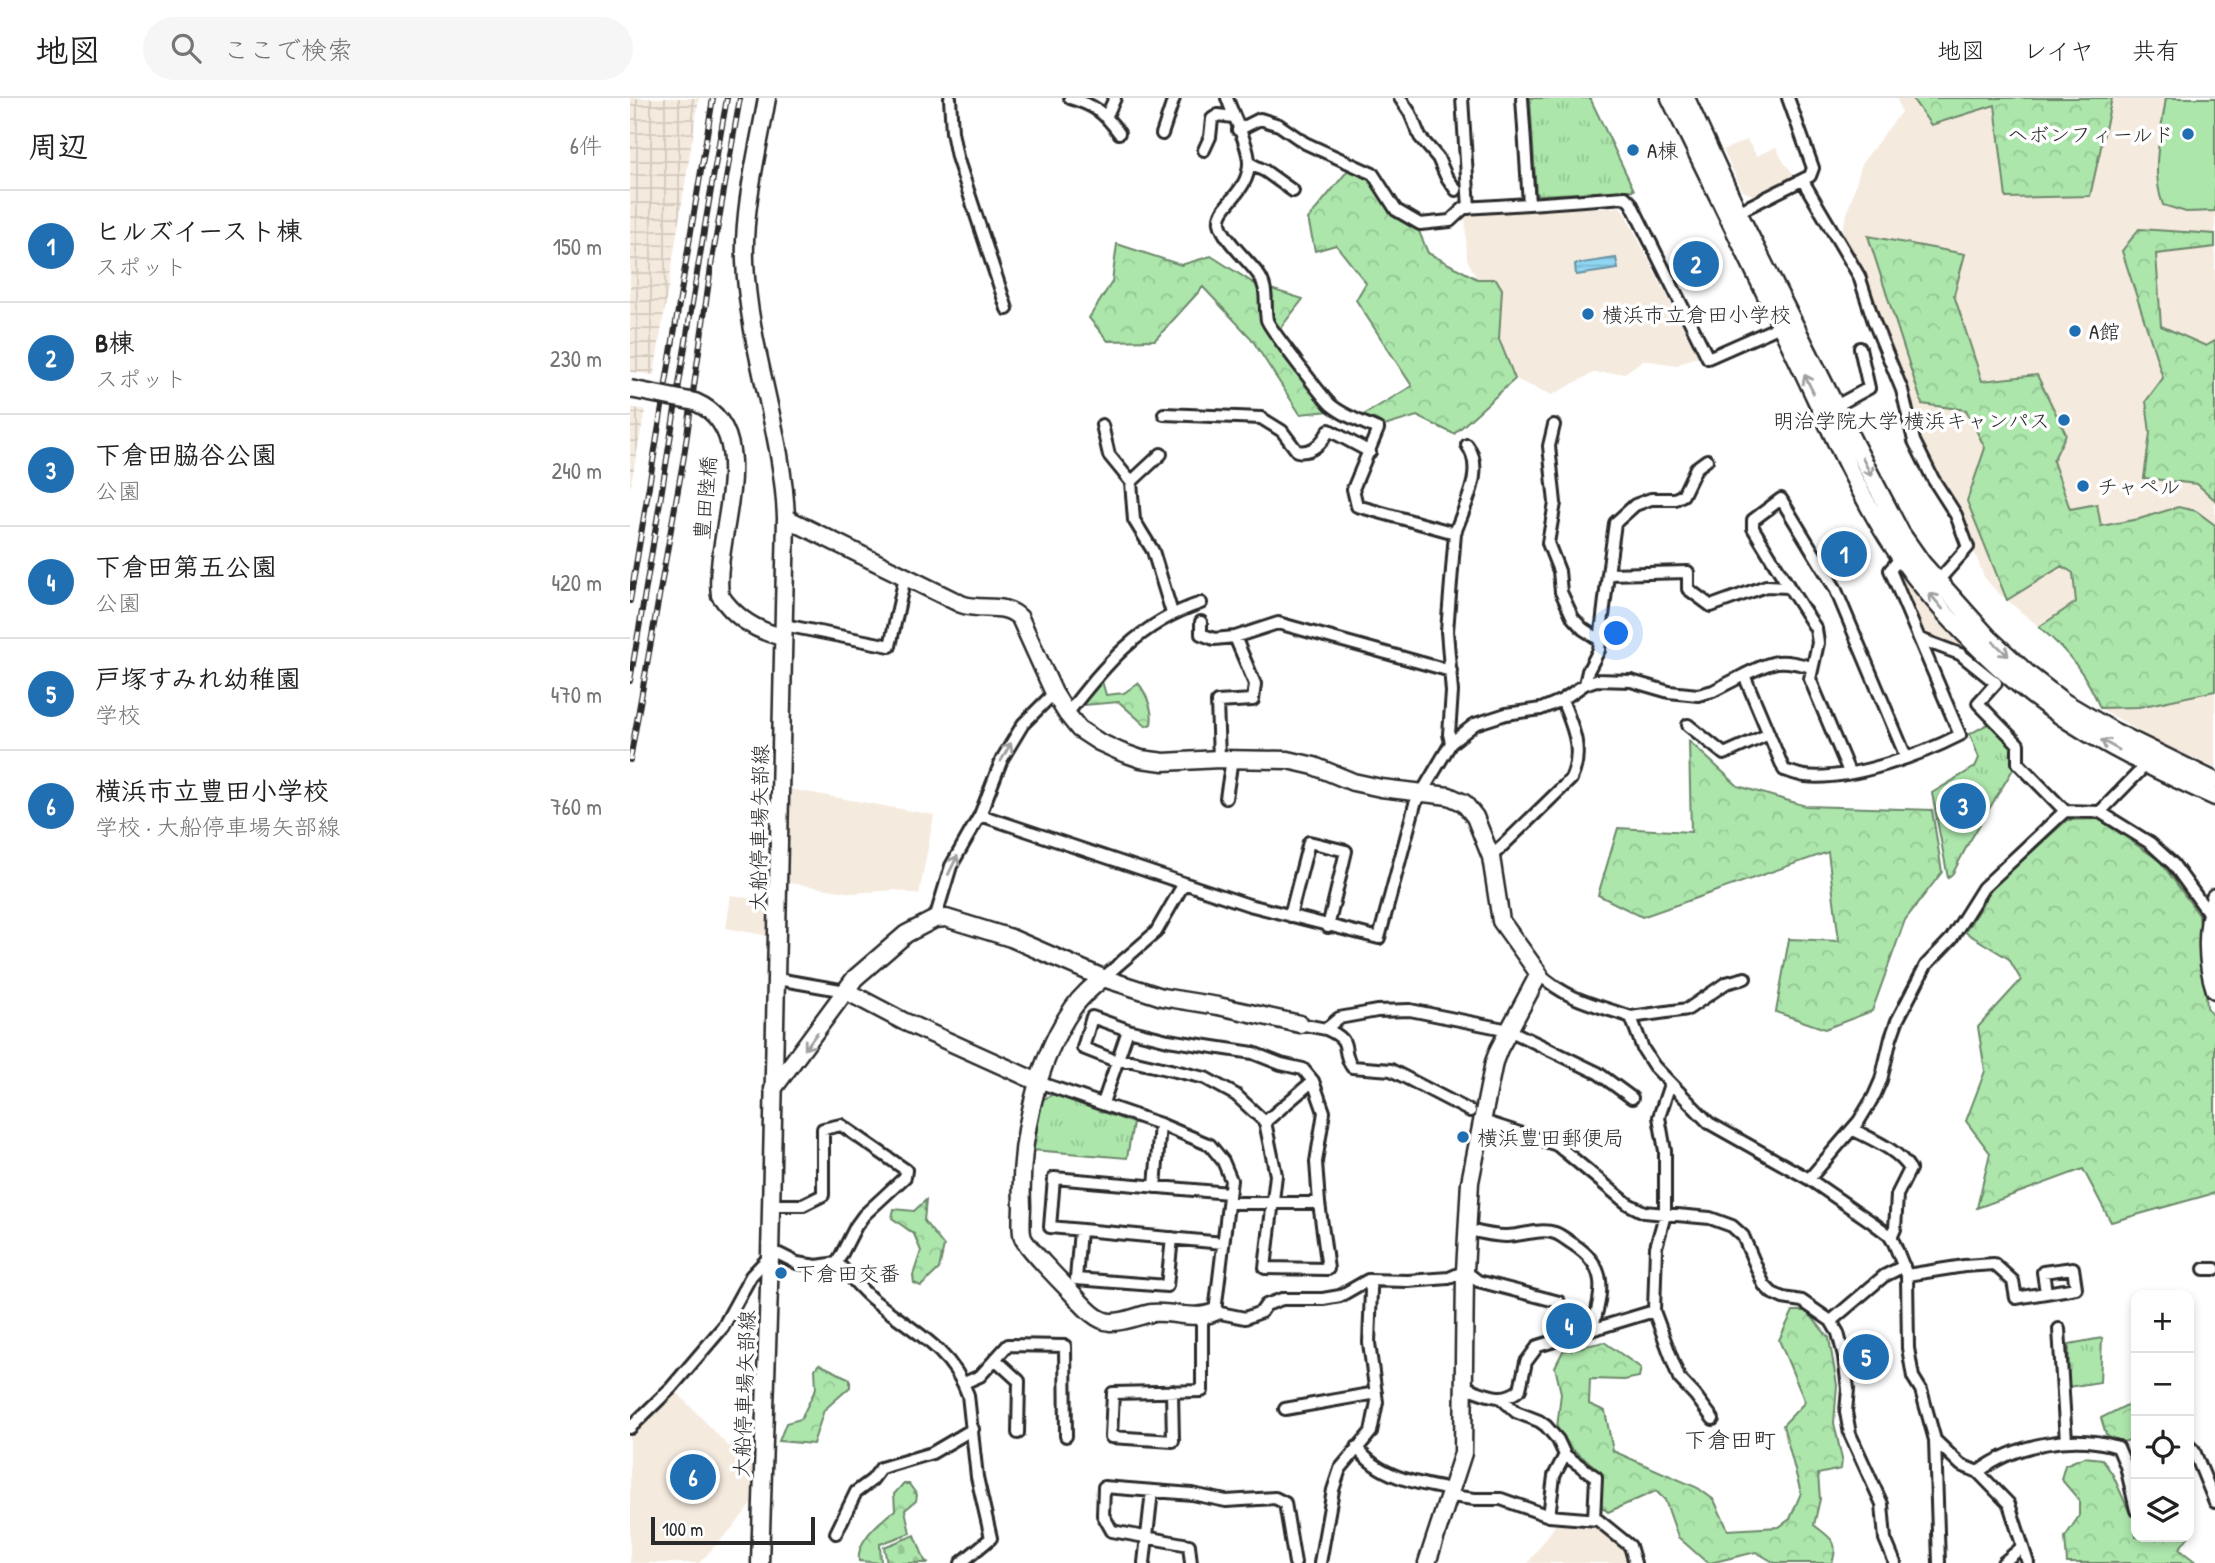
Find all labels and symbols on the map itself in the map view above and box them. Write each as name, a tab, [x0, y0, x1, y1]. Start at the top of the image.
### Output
place label: ヘボンフィールド	[2007, 120, 2174, 149]
marker: ヘボンフィールド	[2180, 126, 2196, 142]
place label: A棟	[1647, 136, 1678, 165]
marker: A棟	[1625, 142, 1641, 158]
pin: 2	[1673, 238, 1719, 290]
place label: 横浜市立倉田小学校	[1602, 300, 1791, 329]
marker: 横浜市立倉田小学校	[1580, 306, 1596, 322]
place label: A館	[2089, 317, 2120, 346]
marker: A館	[2067, 323, 2083, 339]
one-way arrow	[1802, 374, 1816, 395]
place label: 明治学院大学 横浜キャンパス	[1773, 406, 2050, 435]
marker: 明治学院大学 横浜キャンパス	[2056, 412, 2072, 428]
street label: 豊田陸橋	[687, 455, 723, 541]
one-way arrow	[1860, 457, 1874, 477]
place label: チャペル	[2097, 472, 2181, 501]
marker: チャペル	[2075, 478, 2091, 494]
pin: 1	[1821, 528, 1867, 580]
one-way arrow	[1928, 592, 1944, 610]
your location	[1599, 616, 1633, 650]
one-way arrow	[1992, 640, 2009, 657]
one-way arrow	[2100, 738, 2121, 751]
one-way arrow	[999, 743, 1013, 763]
street label: 大船停車場矢部線	[743, 744, 775, 912]
pin: 3	[1940, 780, 1986, 832]
one-way arrow	[947, 855, 960, 876]
one-way arrow	[803, 1031, 818, 1050]
place label: 横浜豊田郵便局	[1477, 1123, 1624, 1152]
marker: 横浜豊田郵便局	[1455, 1129, 1471, 1145]
place label: 下倉田交番	[795, 1259, 900, 1288]
marker: 下倉田交番	[773, 1265, 789, 1281]
pin: 4	[1546, 1300, 1592, 1352]
street label: 大船停車場矢部線	[727, 1310, 761, 1478]
pin: 5	[1843, 1331, 1889, 1383]
district label: 下倉田町	[1684, 1424, 1776, 1455]
pin: 6	[670, 1451, 716, 1503]
scale bar	[651, 1514, 816, 1546]

